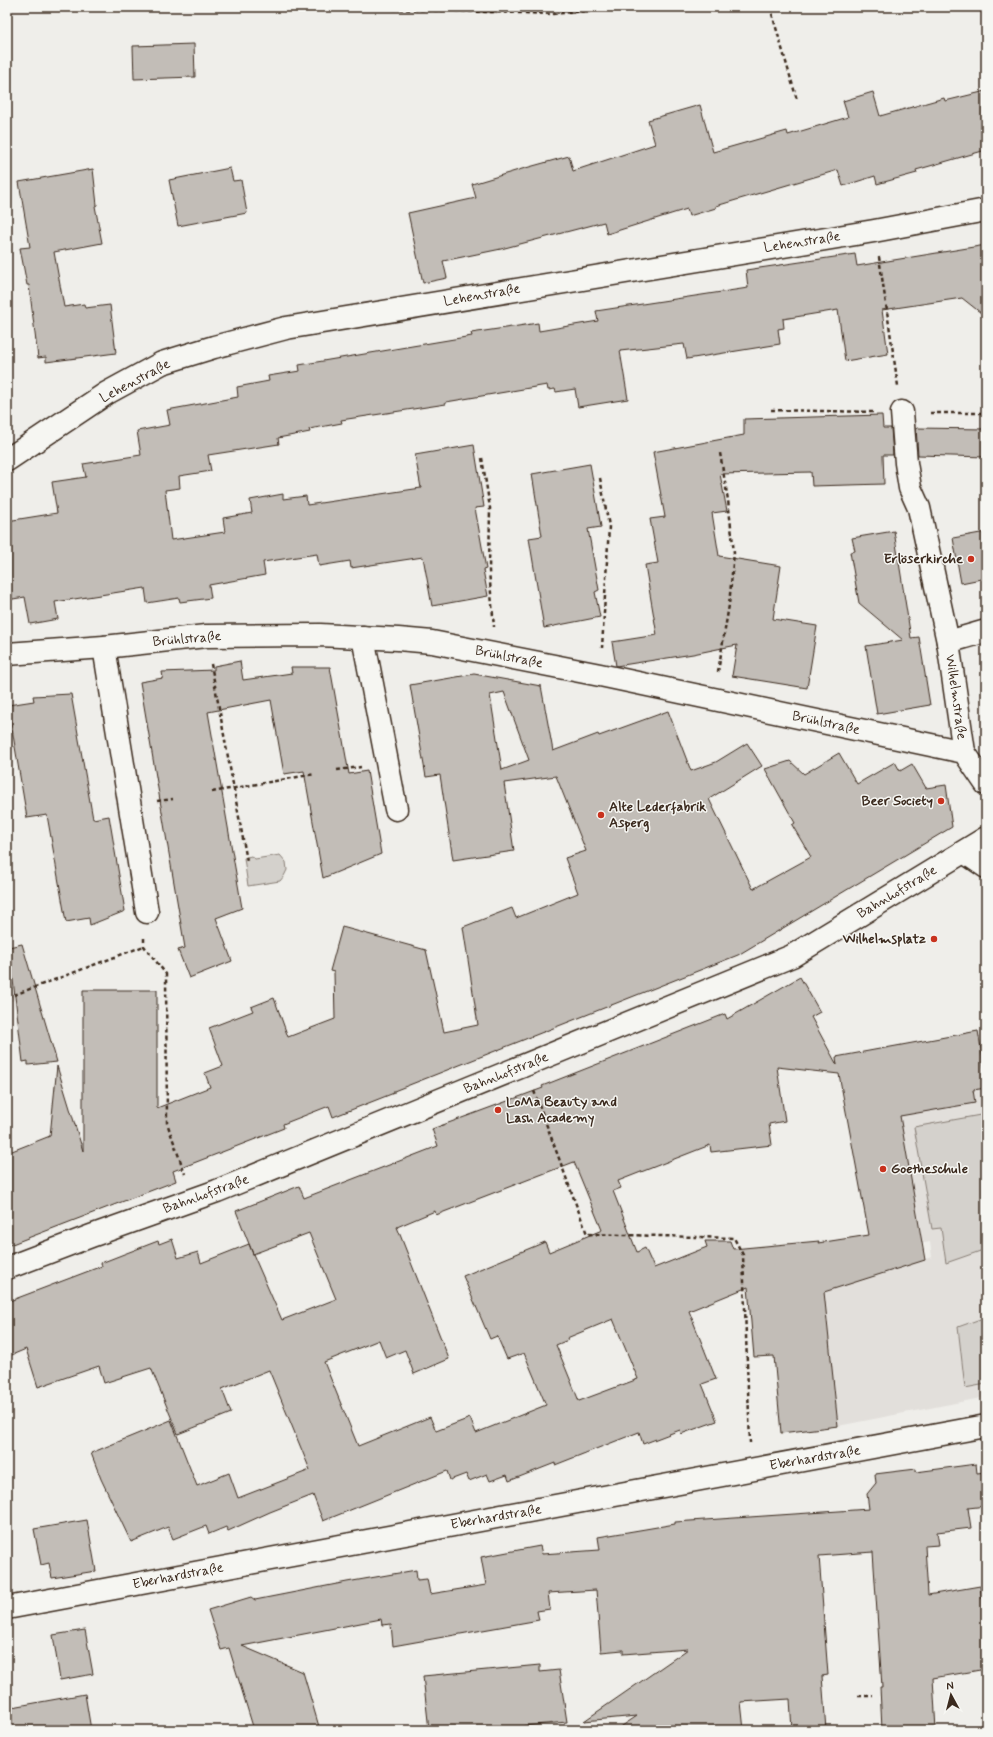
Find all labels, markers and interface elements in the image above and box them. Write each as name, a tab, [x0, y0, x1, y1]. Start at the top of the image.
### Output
street label: Lehenstraße	[762, 227, 842, 257]
street label: Lehenstraße	[442, 279, 522, 311]
street label: Lehenstraße	[97, 355, 174, 407]
place label: Erlöserkirche	[884, 550, 963, 568]
marker: Erlöserkirche	[966, 554, 976, 564]
street label: Brühlstraße	[152, 627, 222, 651]
street label: Brühlstraße	[473, 642, 545, 672]
street label: Wilhelmstraße	[941, 653, 971, 741]
street label: Brühlstraße	[790, 707, 862, 739]
place label: Beer Society	[862, 792, 934, 810]
marker: Beer Society	[936, 796, 946, 806]
place label: Alte Lederfabrik Asperg	[609, 798, 706, 833]
marker: Alte Lederfabrik Asperg	[596, 810, 606, 820]
street label: Bahnhofstraße	[854, 861, 940, 923]
place label: Wilhelmsplatz	[842, 930, 926, 948]
marker: Wilhelmsplatz	[929, 934, 939, 944]
street label: Bahnhofstraße	[461, 1048, 551, 1098]
place label: LoMa Beauty and Lash Academy	[506, 1093, 617, 1127]
marker: LoMa Beauty and Lash Academy	[493, 1105, 503, 1115]
place label: Goetheschule	[891, 1160, 968, 1178]
marker: Goetheschule	[878, 1164, 888, 1174]
street label: Bahnhofstraße	[161, 1170, 251, 1218]
street label: Eberhardstraße	[768, 1441, 862, 1475]
street label: Eberhardstraße	[449, 1500, 543, 1534]
street label: Eberhardstraße	[131, 1558, 225, 1594]
north arrow	[931, 1675, 971, 1715]
text: N	[945, 1679, 954, 1693]

